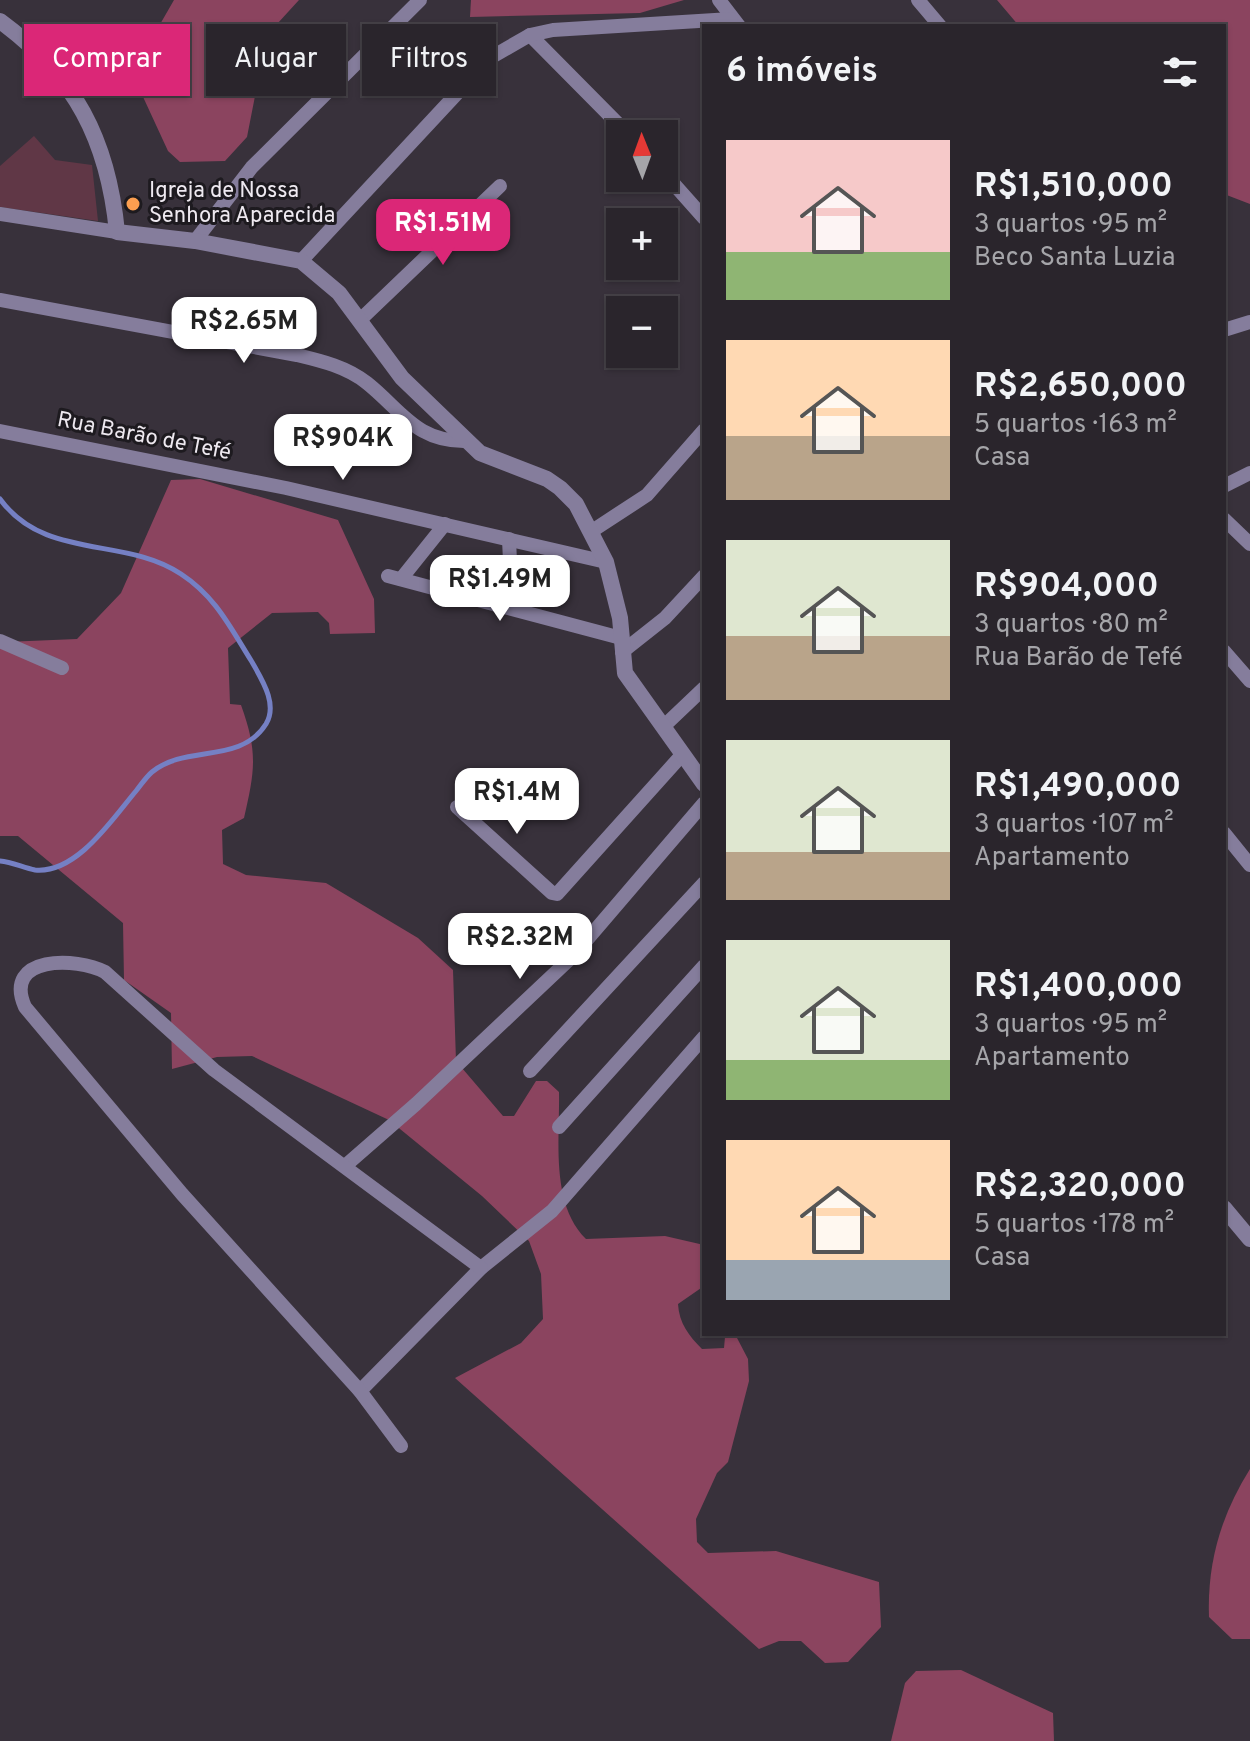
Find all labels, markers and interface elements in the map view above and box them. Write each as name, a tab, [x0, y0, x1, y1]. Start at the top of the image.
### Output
chip: Comprar	[24, 24, 190, 96]
chip: Alugar	[206, 24, 346, 96]
chip: Filtros	[362, 24, 496, 96]
icon: filters	[1158, 50, 1202, 94]
text: 6 imóveis	[726, 51, 878, 94]
north arrow	[606, 120, 678, 192]
map controls	[606, 120, 678, 368]
text: R$1,510,000	[974, 166, 1173, 209]
icon: home	[790, 172, 886, 268]
place label: Igreja de Nossa Senhora Aparecida	[149, 178, 335, 230]
marker: Igreja de Nossa Senhora Aparecida	[124, 195, 142, 213]
pin: R$1.51M	[369, 199, 517, 267]
text: R$1.51M	[394, 208, 492, 241]
button: +	[606, 208, 678, 280]
text: 3 quartos · 95 m²	[974, 209, 1167, 242]
text: Beco Santa Luzia	[974, 242, 1175, 275]
button: −	[606, 296, 678, 368]
pin: R$2.65M	[170, 297, 318, 365]
text: R$2.65M	[190, 306, 298, 339]
text: R$2,650,000	[974, 366, 1187, 409]
icon: home	[790, 372, 886, 468]
street label: Rua Barão de Tefé	[55, 407, 233, 467]
text: 5 quartos · 163 m²	[974, 409, 1177, 442]
pin: R$904K	[278, 414, 408, 482]
text: R$904K	[292, 423, 394, 456]
text: Casa	[974, 442, 1030, 475]
pin: R$1.49M	[426, 555, 574, 623]
text: R$1.49M	[448, 564, 552, 597]
text: R$904,000	[974, 566, 1159, 609]
icon: home	[790, 572, 886, 668]
text: 3 quartos · 80 m²	[974, 609, 1168, 642]
text: Rua Barão de Tefé	[974, 642, 1183, 675]
text: R$1,490,000	[974, 766, 1181, 809]
pin: R$1.4M	[452, 768, 582, 836]
icon: home	[790, 772, 886, 868]
text: R$1.4M	[473, 777, 561, 810]
text: 3 quartos · 107 m²	[974, 809, 1174, 842]
text: Apartamento	[974, 842, 1130, 875]
pin: R$2.32M	[446, 913, 594, 981]
text: R$2.32M	[466, 922, 574, 955]
text: R$1,400,000	[974, 966, 1183, 1009]
icon: home	[790, 972, 886, 1068]
text: 3 quartos · 95 m²	[974, 1009, 1167, 1042]
text: Apartamento	[974, 1042, 1130, 1075]
text: R$2,320,000	[974, 1166, 1186, 1209]
icon: home	[790, 1172, 886, 1268]
text: 5 quartos · 178 m²	[974, 1209, 1174, 1242]
text: Casa	[974, 1242, 1030, 1275]

